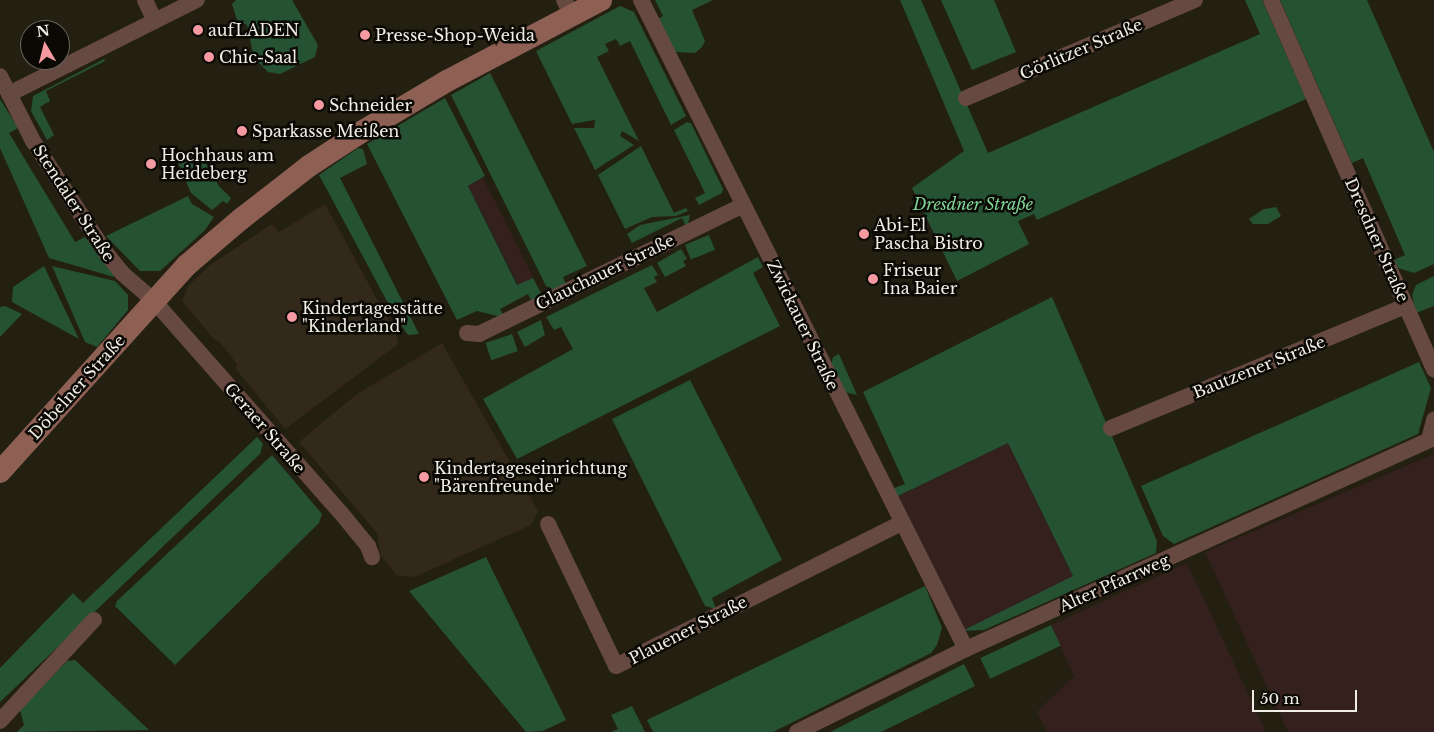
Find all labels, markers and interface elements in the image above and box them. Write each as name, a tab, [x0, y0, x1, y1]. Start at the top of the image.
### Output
street label: Görlitzer Straße	[1017, 14, 1145, 84]
north arrow	[20, 20, 70, 70]
place label: aufLADEN	[208, 20, 299, 40]
text: N	[35, 21, 51, 41]
marker: aufLADEN	[192, 24, 204, 36]
place label: Presse-Shop-Weida	[375, 25, 535, 45]
marker: Presse-Shop-Weida	[359, 29, 371, 41]
place label: Chic-Saal	[219, 47, 297, 67]
marker: Chic-Saal	[203, 51, 215, 63]
place label: Schneider	[329, 95, 412, 115]
marker: Schneider	[313, 99, 325, 111]
place label: Sparkasse Meißen	[252, 121, 399, 141]
marker: Sparkasse Meißen	[236, 125, 248, 137]
street label: Stendaler Straße	[29, 141, 119, 265]
place label: Hochhaus am Heideberg	[161, 145, 274, 183]
marker: Hochhaus am Heideberg	[145, 158, 157, 170]
street label: Dresdner Straße	[1341, 175, 1413, 305]
park label: Dresdner Straße	[913, 194, 1033, 214]
place label: Abi-El Pascha Bistro	[874, 215, 983, 253]
marker: Abi-El Pascha Bistro	[858, 228, 870, 240]
street label: Glauchauer Straße	[532, 230, 678, 314]
street label: Zwickauer Straße	[763, 256, 843, 394]
place label: Friseur Ina Baier	[883, 260, 958, 298]
marker: Friseur Ina Baier	[867, 273, 879, 285]
place label: Kindertagesstätte "Kinderland"	[302, 298, 443, 336]
marker: Kindertagesstätte "Kinderland"	[286, 311, 298, 323]
street label: Döbelner Straße	[25, 331, 129, 443]
street label: Bautzener Straße	[1190, 332, 1328, 402]
street label: Geraer Straße	[220, 379, 310, 477]
place label: Kindertageseinrichtung "Bärenfreunde"	[434, 458, 627, 496]
marker: Kindertageseinrichtung "Bärenfreunde"	[418, 471, 430, 483]
street label: Alter Pfarrweg	[1056, 550, 1172, 616]
street label: Plauener Straße	[626, 592, 750, 668]
scale bar	[1254, 680, 1359, 712]
text: 50 m	[1260, 689, 1300, 708]

